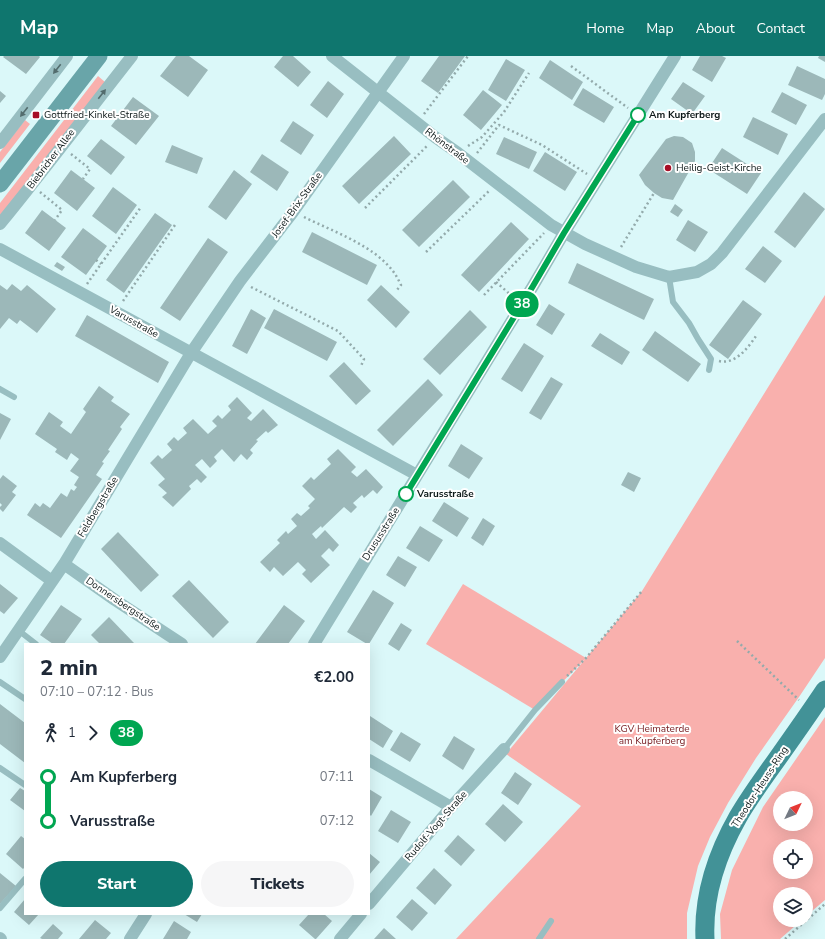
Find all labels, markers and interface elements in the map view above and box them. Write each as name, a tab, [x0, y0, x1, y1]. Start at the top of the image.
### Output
text: Map	[20, 15, 58, 41]
text: Home	[586, 19, 624, 38]
text: Map	[646, 19, 674, 38]
text: About	[696, 19, 735, 38]
text: Contact	[757, 19, 805, 38]
one-way arrow	[53, 63, 62, 74]
one-way arrow	[97, 89, 106, 100]
one-way arrow	[19, 107, 28, 118]
marker: Am Kupferberg	[630, 107, 646, 123]
place label: Gottfried-Kinkel-Straße	[44, 108, 150, 122]
place label: Am Kupferberg	[649, 108, 720, 122]
marker: Gottfried-Kinkel-Straße	[31, 110, 41, 120]
street label: Rhönstraße	[422, 125, 472, 167]
street label: Biebricher Allee	[24, 126, 78, 192]
place label: Heilig-Geist-Kirche	[676, 161, 762, 175]
marker: Heilig-Geist-Kirche	[663, 163, 673, 173]
street label: Josef-Brix-Straße	[268, 169, 326, 241]
line badge: 38	[504, 291, 540, 317]
text: 38	[514, 294, 530, 313]
street label: Varusstraße	[106, 302, 161, 341]
street label: Feldbergstraße	[74, 474, 122, 540]
marker: Varusstraße	[398, 486, 414, 502]
place label: Varusstraße	[416, 487, 474, 501]
street label: Drususstraße	[359, 505, 403, 563]
street label: Donnersbergstraße	[83, 574, 163, 634]
text: 2 min	[40, 653, 98, 683]
text: €2.00	[314, 667, 354, 687]
text: 07:10 – 07:12 · Bus	[40, 683, 154, 701]
icon: walk	[40, 722, 62, 744]
icon: forward	[82, 722, 104, 744]
park label: KGV Heimaterde am Kupferberg	[614, 722, 690, 748]
text: 38	[118, 723, 135, 742]
text: 1	[68, 724, 76, 742]
street label: Theodor-Heuss-Ring	[728, 743, 792, 830]
text: Am Kupferberg	[70, 767, 177, 787]
text: 07:11	[320, 768, 354, 786]
street label: Rudolf-Vogt-Straße	[402, 788, 470, 864]
north arrow	[773, 791, 813, 831]
map controls	[773, 791, 813, 927]
text: Varusstraße	[70, 811, 155, 831]
text: 07:12	[320, 812, 354, 830]
button: locate	[773, 839, 813, 879]
button: Start	[40, 861, 193, 907]
button: Tickets	[201, 861, 354, 907]
button: layers	[773, 887, 813, 927]

